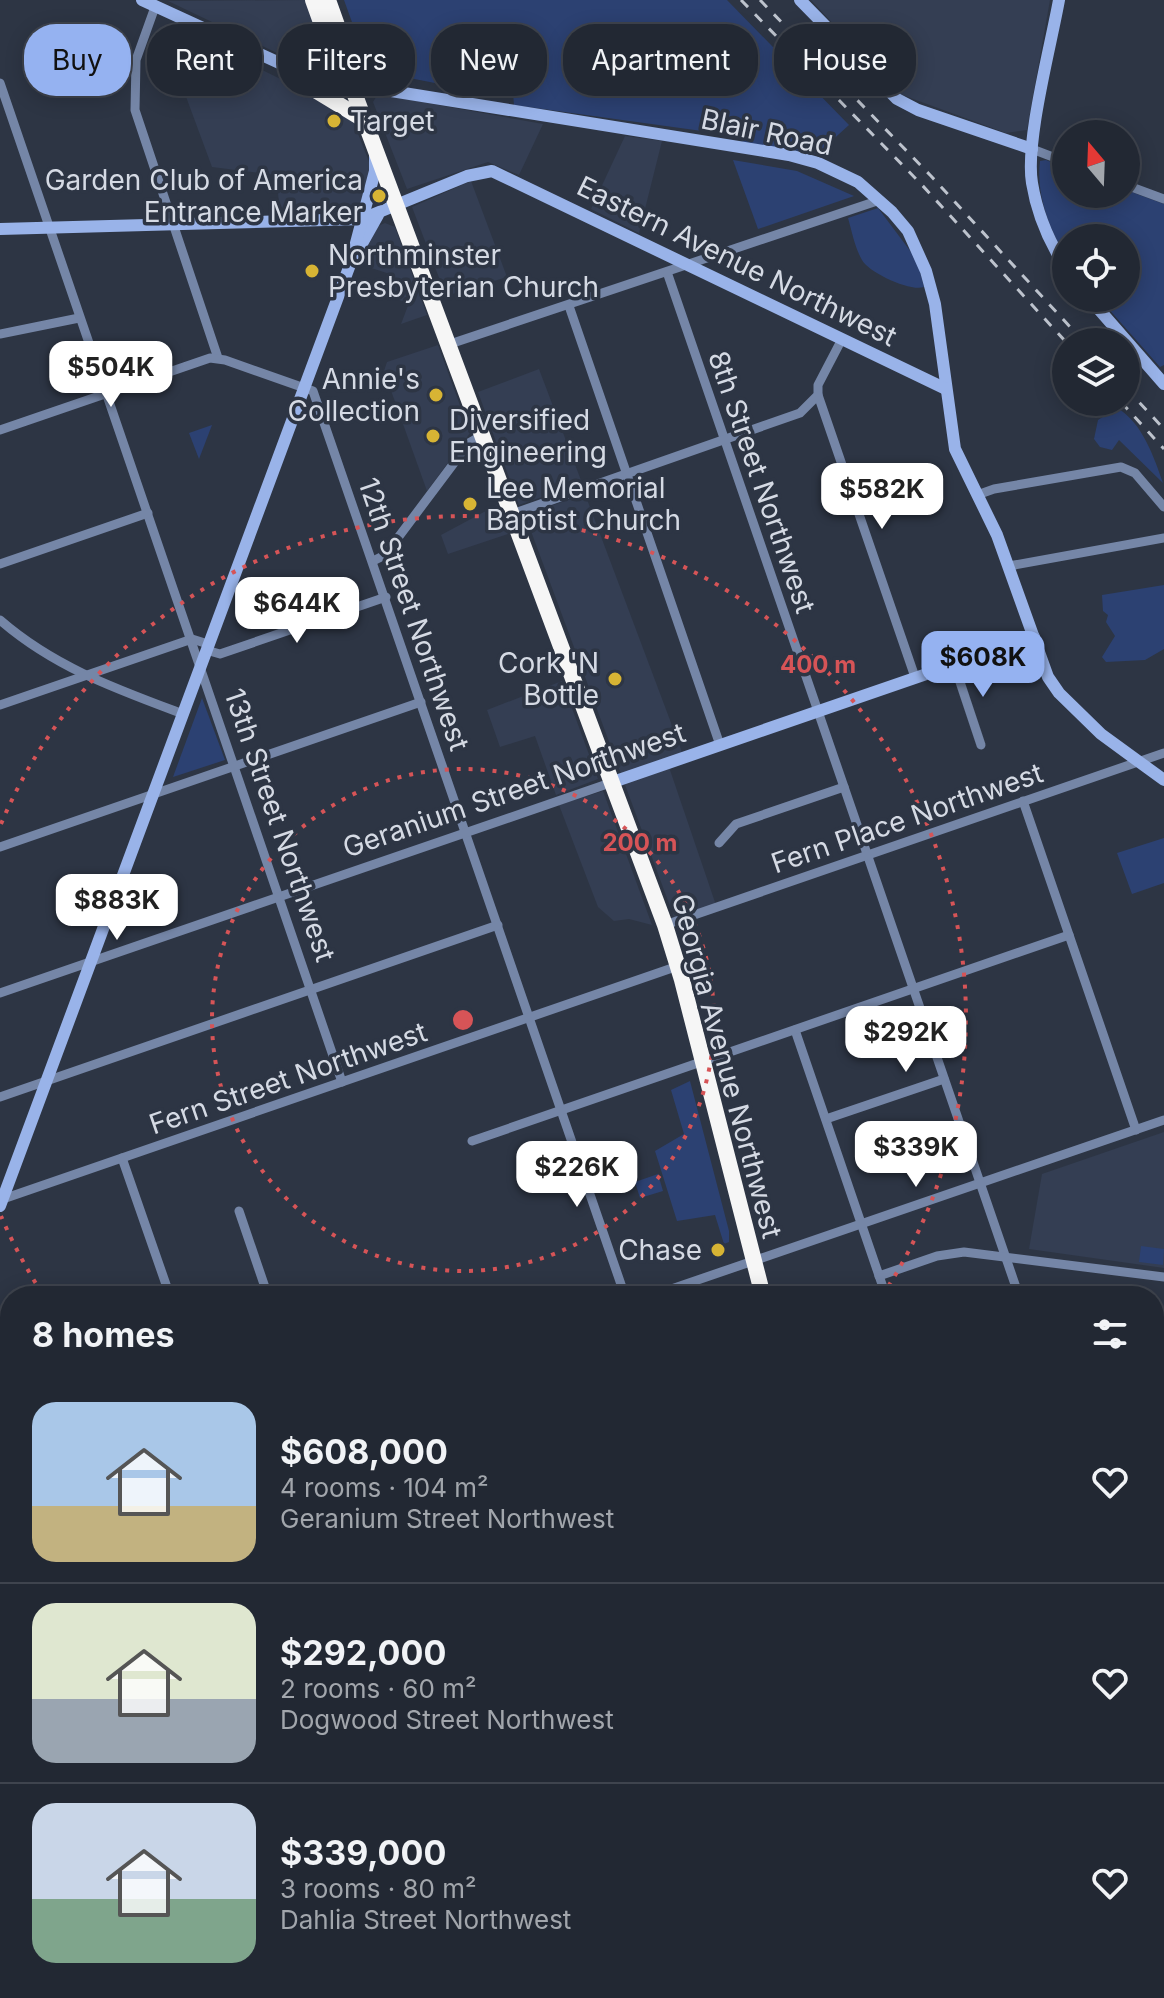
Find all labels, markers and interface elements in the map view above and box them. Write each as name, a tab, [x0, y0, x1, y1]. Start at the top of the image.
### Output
chip: Buy	[24, 24, 131, 96]
chip: Rent	[147, 24, 262, 96]
chip: Filters	[278, 24, 415, 96]
chip: New	[431, 24, 547, 96]
chip: Apartment	[563, 24, 758, 96]
chip: House	[774, 24, 916, 96]
street label: Blair Road	[698, 101, 836, 163]
place label: Target	[350, 104, 434, 138]
marker: Target	[325, 112, 343, 130]
north arrow	[1052, 120, 1140, 208]
map controls	[1052, 120, 1140, 416]
place label: Garden Club of America Entrance Marker	[45, 163, 363, 229]
street label: Eastern Avenue Northwest	[572, 169, 902, 353]
marker: Garden Club of America Entrance Marker	[370, 187, 388, 205]
button: locate	[1052, 224, 1140, 312]
place label: Northminster Presbyterian Church	[328, 238, 599, 304]
marker: Northminster Presbyterian Church	[303, 262, 321, 280]
button: layers	[1052, 328, 1140, 416]
pin: $504K	[55, 341, 167, 409]
street label: 8th Street Northwest	[701, 346, 823, 618]
text: $504K	[67, 351, 155, 382]
place label: Annie's Collection	[288, 362, 420, 428]
marker: Annie's Collection	[427, 386, 445, 404]
place label: Diversified Engineering	[449, 403, 607, 469]
marker: Diversified Engineering	[424, 427, 442, 445]
pin: $582K	[826, 463, 938, 531]
place label: Lee Memorial Baptist Church	[486, 471, 681, 537]
street label: 12th Street Northwest	[351, 473, 477, 755]
text: $582K	[839, 473, 925, 504]
marker: Lee Memorial Baptist Church	[461, 495, 479, 513]
pin: $644K	[241, 577, 353, 645]
text: $644K	[253, 587, 341, 618]
pin: $608K	[927, 631, 1039, 699]
text: $608K	[939, 641, 1027, 672]
place label: Cork 'N Bottle	[498, 646, 599, 712]
text: 400 m	[780, 650, 856, 679]
marker: Cork 'N Bottle	[606, 670, 624, 688]
street label: 13th Street Northwest	[217, 684, 343, 966]
street label: Geranium Street Northwest	[338, 715, 690, 865]
street label: Fern Place Northwest	[767, 756, 1047, 880]
text: 200 m	[602, 828, 678, 857]
pin: $883K	[61, 874, 173, 942]
text: $883K	[74, 884, 160, 915]
street label: Georgia Avenue Northwest	[665, 890, 789, 1242]
centre of rings	[449, 1006, 477, 1034]
pin: $292K	[850, 1006, 962, 1074]
street label: Fern Street Northwest	[145, 1015, 431, 1141]
text: $292K	[863, 1016, 949, 1047]
pin: $339K	[860, 1121, 972, 1189]
text: $339K	[873, 1131, 959, 1162]
pin: $226K	[521, 1141, 633, 1209]
text: $226K	[534, 1151, 620, 1182]
place label: Chase	[618, 1233, 702, 1267]
marker: Chase	[709, 1241, 727, 1259]
icon: filters	[1088, 1312, 1132, 1356]
text: 8 homes	[32, 1314, 175, 1355]
text: $608,000	[280, 1431, 448, 1472]
icon: home	[96, 1434, 192, 1530]
icon: heart	[1088, 1460, 1132, 1504]
text: 4 rooms · 104 m²	[280, 1472, 489, 1503]
text: Geranium Street Northwest	[280, 1503, 614, 1534]
text: $292,000	[280, 1632, 446, 1673]
icon: home	[96, 1635, 192, 1731]
icon: heart	[1088, 1661, 1132, 1705]
text: 2 rooms · 60 m²	[280, 1673, 476, 1704]
text: Dogwood Street Northwest	[280, 1704, 614, 1735]
text: $339,000	[280, 1832, 446, 1873]
icon: home	[96, 1835, 192, 1931]
icon: heart	[1088, 1861, 1132, 1905]
text: 3 rooms · 80 m²	[280, 1873, 477, 1904]
text: Dahlia Street Northwest	[280, 1904, 571, 1935]

